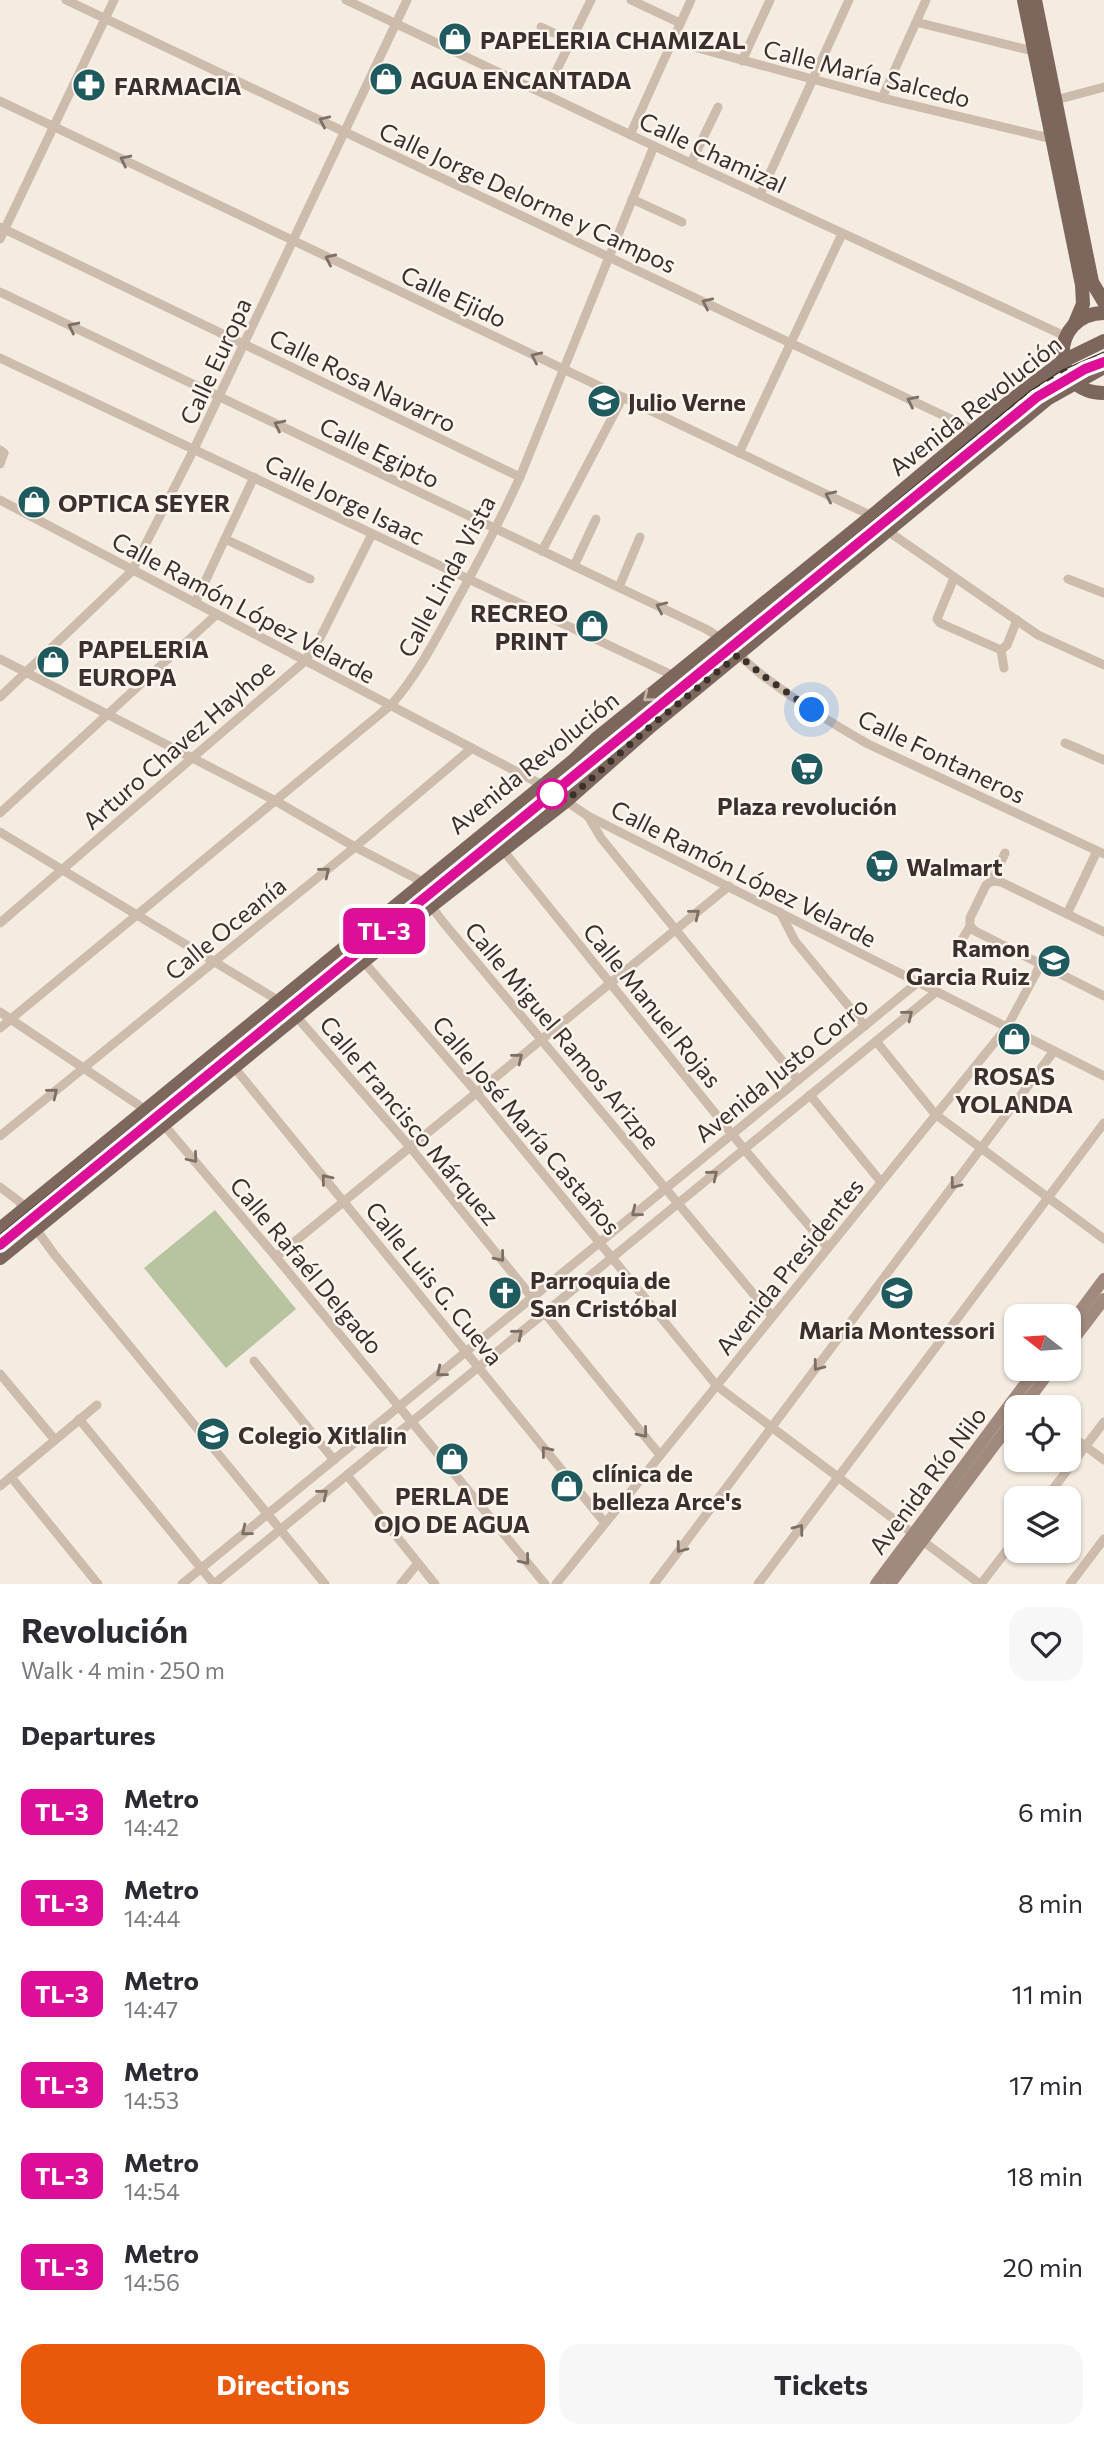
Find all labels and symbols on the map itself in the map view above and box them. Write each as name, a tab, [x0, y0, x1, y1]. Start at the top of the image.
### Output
shop icon: PAPELERIA CHAMIZAL	[436, 20, 474, 58]
place label: PAPELERIA CHAMIZAL	[480, 25, 746, 54]
street label: Calle María Salcedo	[761, 33, 973, 113]
shop icon: AGUA ENCANTADA	[367, 60, 405, 98]
place label: AGUA ENCANTADA	[410, 65, 631, 94]
pharmacy icon: FARMACIA	[70, 66, 108, 104]
place label: FARMACIA	[114, 71, 242, 100]
street label: Calle Chamizal	[635, 105, 791, 199]
one-way arrow	[319, 115, 331, 129]
street label: Calle Jorge Delorme y Campos	[375, 115, 681, 279]
one-way arrow	[120, 155, 132, 169]
one-way arrow	[325, 253, 337, 267]
street label: Calle Ejido	[397, 259, 511, 333]
street label: Calle Europa	[173, 293, 257, 429]
one-way arrow	[702, 297, 714, 311]
one-way arrow	[68, 321, 81, 335]
street label: Calle Rosa Navarro	[265, 322, 461, 438]
street label: Avenida Revolución	[883, 329, 1067, 481]
one-way arrow	[531, 351, 543, 365]
school or university icon: Julio Verne	[585, 382, 623, 420]
place label: Julio Verne	[628, 387, 746, 416]
one-way arrow	[907, 395, 919, 409]
street label: Calle Egipto	[315, 410, 445, 494]
one-way arrow	[274, 419, 286, 433]
street label: Calle Jorge Isaac	[260, 448, 430, 550]
shop icon: OPTICA SEYER	[15, 483, 53, 521]
place label: OPTICA SEYER	[58, 488, 231, 517]
street label: Calle Linda Vista	[391, 490, 501, 662]
one-way arrow	[825, 490, 837, 504]
street label: Calle Ramón López Velarde	[107, 525, 381, 689]
place label: RECREO PRINT	[470, 598, 568, 655]
one-way arrow	[656, 601, 668, 615]
shop icon: RECREO PRINT	[573, 607, 611, 645]
place label: PAPELERIA EUROPA	[78, 634, 209, 691]
shop icon: PAPELERIA EUROPA	[34, 643, 72, 681]
street label: Arturo Chavez Hayhoe	[76, 653, 280, 835]
street label: Avenida Revolución	[442, 684, 624, 840]
one-way arrow	[644, 689, 657, 701]
your location	[794, 692, 829, 727]
street label: Calle Fontaneros	[854, 703, 1030, 809]
supermarket icon: Plaza revolución	[788, 750, 826, 788]
unlabelled marker	[537, 779, 567, 809]
place label: Plaza revolución	[717, 791, 897, 820]
street label: Calle Ramón López Velarde	[606, 793, 882, 953]
supermarket icon: Walmart	[863, 847, 901, 885]
place label: Walmart	[906, 852, 1003, 881]
one-way arrow	[316, 868, 329, 880]
street label: Calle Oceanía	[159, 870, 291, 986]
line badge: TL-3	[335, 908, 433, 954]
one-way arrow	[687, 910, 699, 923]
street label: Calle Miguel Ramos Arizpe	[459, 916, 667, 1154]
street label: Calle Manuel Rojas	[578, 917, 728, 1093]
place label: Ramon Garcia Ruiz	[906, 933, 1030, 990]
school or university icon: Ramon Garcia Ruiz	[1035, 942, 1073, 980]
street label: Avenida Justo Corro	[688, 990, 874, 1148]
street label: Calle Francisco Márquez	[314, 1010, 506, 1230]
street label: Calle José María Castaños	[427, 1010, 627, 1240]
one-way arrow	[900, 1011, 913, 1023]
shop icon: ROSAS YOLANDA	[995, 1020, 1033, 1058]
one-way arrow	[511, 1054, 523, 1067]
place label: ROSAS YOLANDA	[955, 1061, 1073, 1118]
one-way arrow	[45, 1088, 57, 1101]
one-way arrow	[185, 1150, 197, 1163]
one-way arrow	[706, 1170, 718, 1183]
street label: Calle Rafaél Delgado	[224, 1171, 390, 1359]
street label: Avenida Presidentes	[709, 1172, 869, 1360]
one-way arrow	[322, 1174, 334, 1187]
one-way arrow	[950, 1176, 963, 1189]
street label: Calle Luis G. Cueva	[360, 1195, 510, 1371]
one-way arrow	[632, 1204, 644, 1217]
one-way arrow	[491, 1249, 504, 1261]
place label: Parroquia de San Cristóbal	[530, 1265, 677, 1322]
church icon: Parroquia de San Cristóbal	[486, 1274, 524, 1312]
school or university icon: Maria Montessori	[878, 1274, 916, 1312]
north arrow	[1004, 1304, 1082, 1381]
place label: Maria Montessori	[799, 1315, 995, 1344]
one-way arrow	[511, 1330, 523, 1343]
one-way arrow	[814, 1358, 826, 1371]
one-way arrow	[437, 1364, 450, 1376]
street label: Avenida Río Nilo	[862, 1401, 992, 1559]
school or university icon: Colegio Xitlalin	[194, 1415, 232, 1453]
place label: Colegio Xitlalin	[238, 1420, 407, 1449]
one-way arrow	[634, 1426, 647, 1438]
shop icon: PERLA DE OJO DE AGUA	[433, 1440, 471, 1478]
one-way arrow	[542, 1446, 555, 1458]
place label: clínica de belleza Arce's	[592, 1458, 742, 1515]
shop icon: clínica de belleza Arce's	[548, 1467, 586, 1505]
place label: PERLA DE OJO DE AGUA	[374, 1481, 530, 1538]
one-way arrow	[315, 1490, 328, 1502]
one-way arrow	[242, 1523, 254, 1536]
one-way arrow	[790, 1525, 803, 1537]
one-way arrow	[677, 1540, 690, 1553]
one-way arrow	[517, 1552, 530, 1564]

